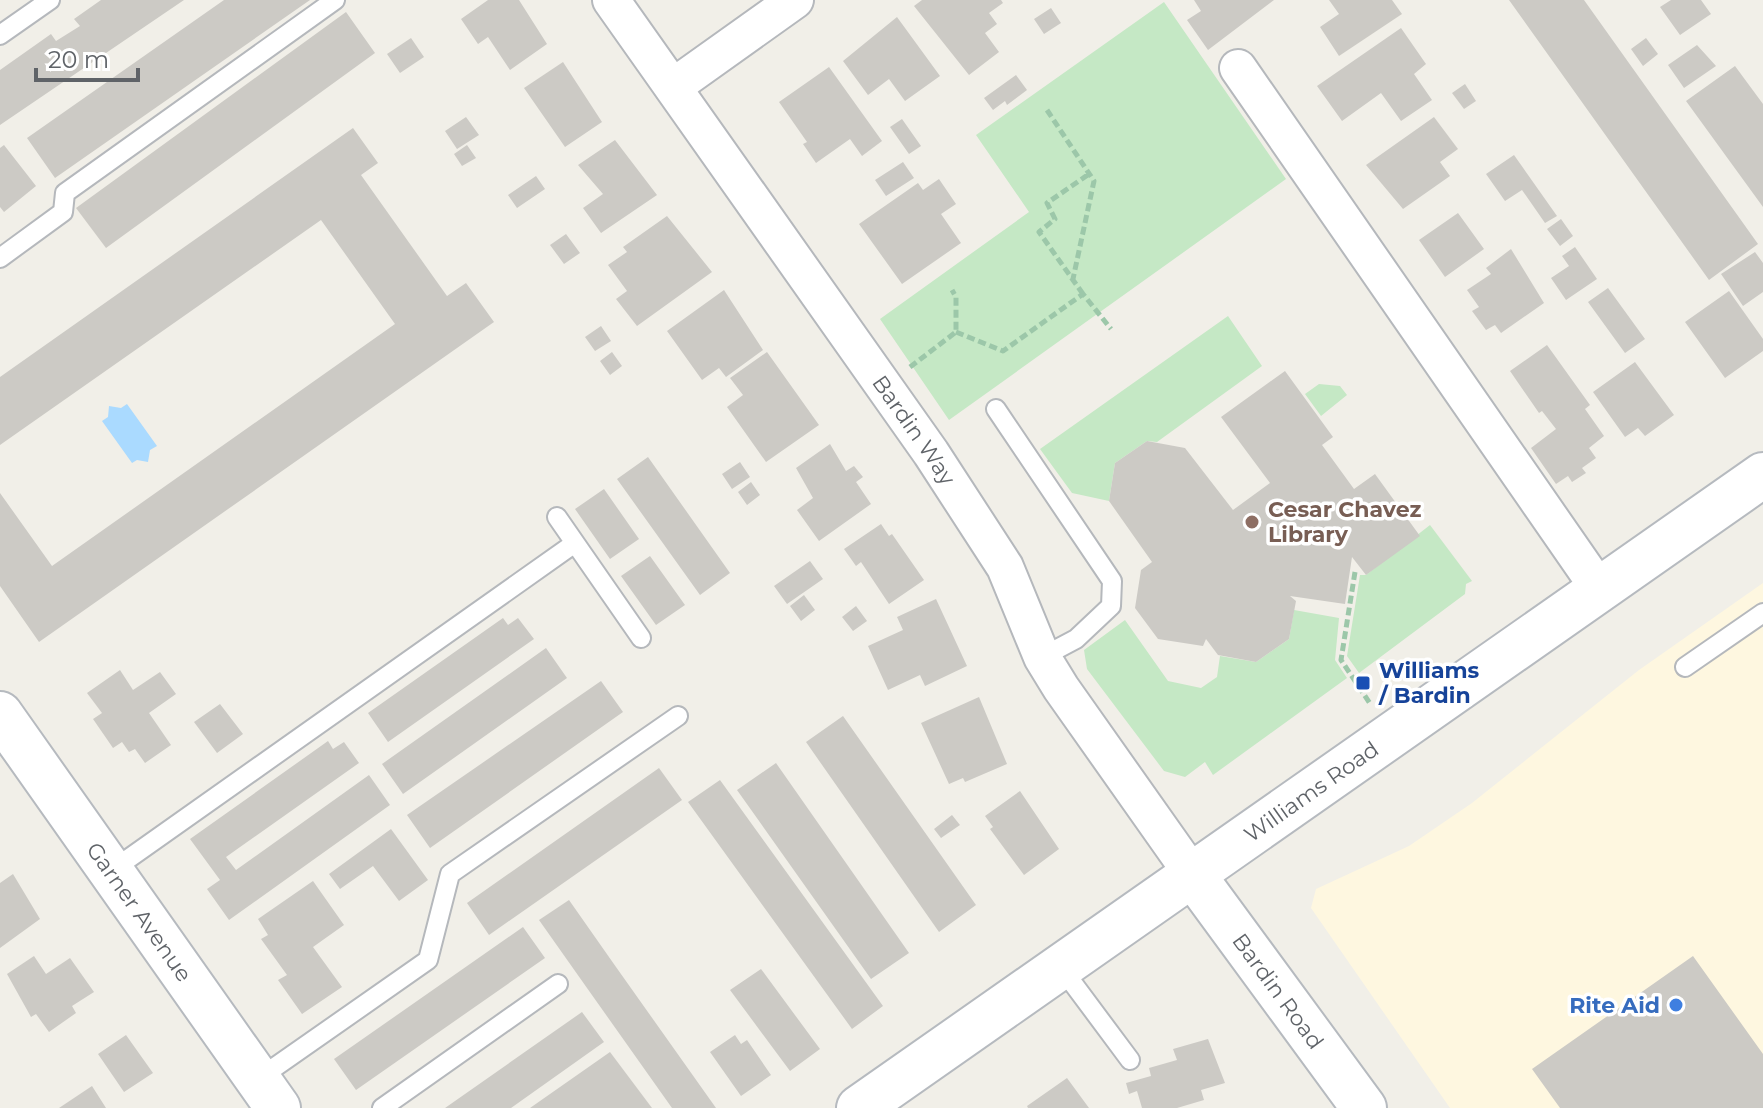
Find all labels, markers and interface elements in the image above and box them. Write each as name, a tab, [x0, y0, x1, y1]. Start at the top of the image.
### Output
scale bar	[36, 32, 138, 82]
text: 20 m	[48, 45, 109, 74]
street label: Bardin Way	[866, 370, 961, 490]
place label: Cesar Chavez Library	[1268, 496, 1421, 548]
marker: Cesar Chavez Library	[1243, 513, 1261, 531]
place label: Williams / Bardin	[1378, 657, 1480, 709]
marker: Williams / Bardin	[1354, 674, 1372, 692]
street label: Williams Road	[1239, 735, 1384, 848]
street label: Garner Avenue	[81, 837, 198, 987]
street label: Bardin Road	[1226, 928, 1329, 1055]
place label: Rite Aid	[1569, 992, 1660, 1019]
marker: Rite Aid	[1667, 996, 1685, 1014]

